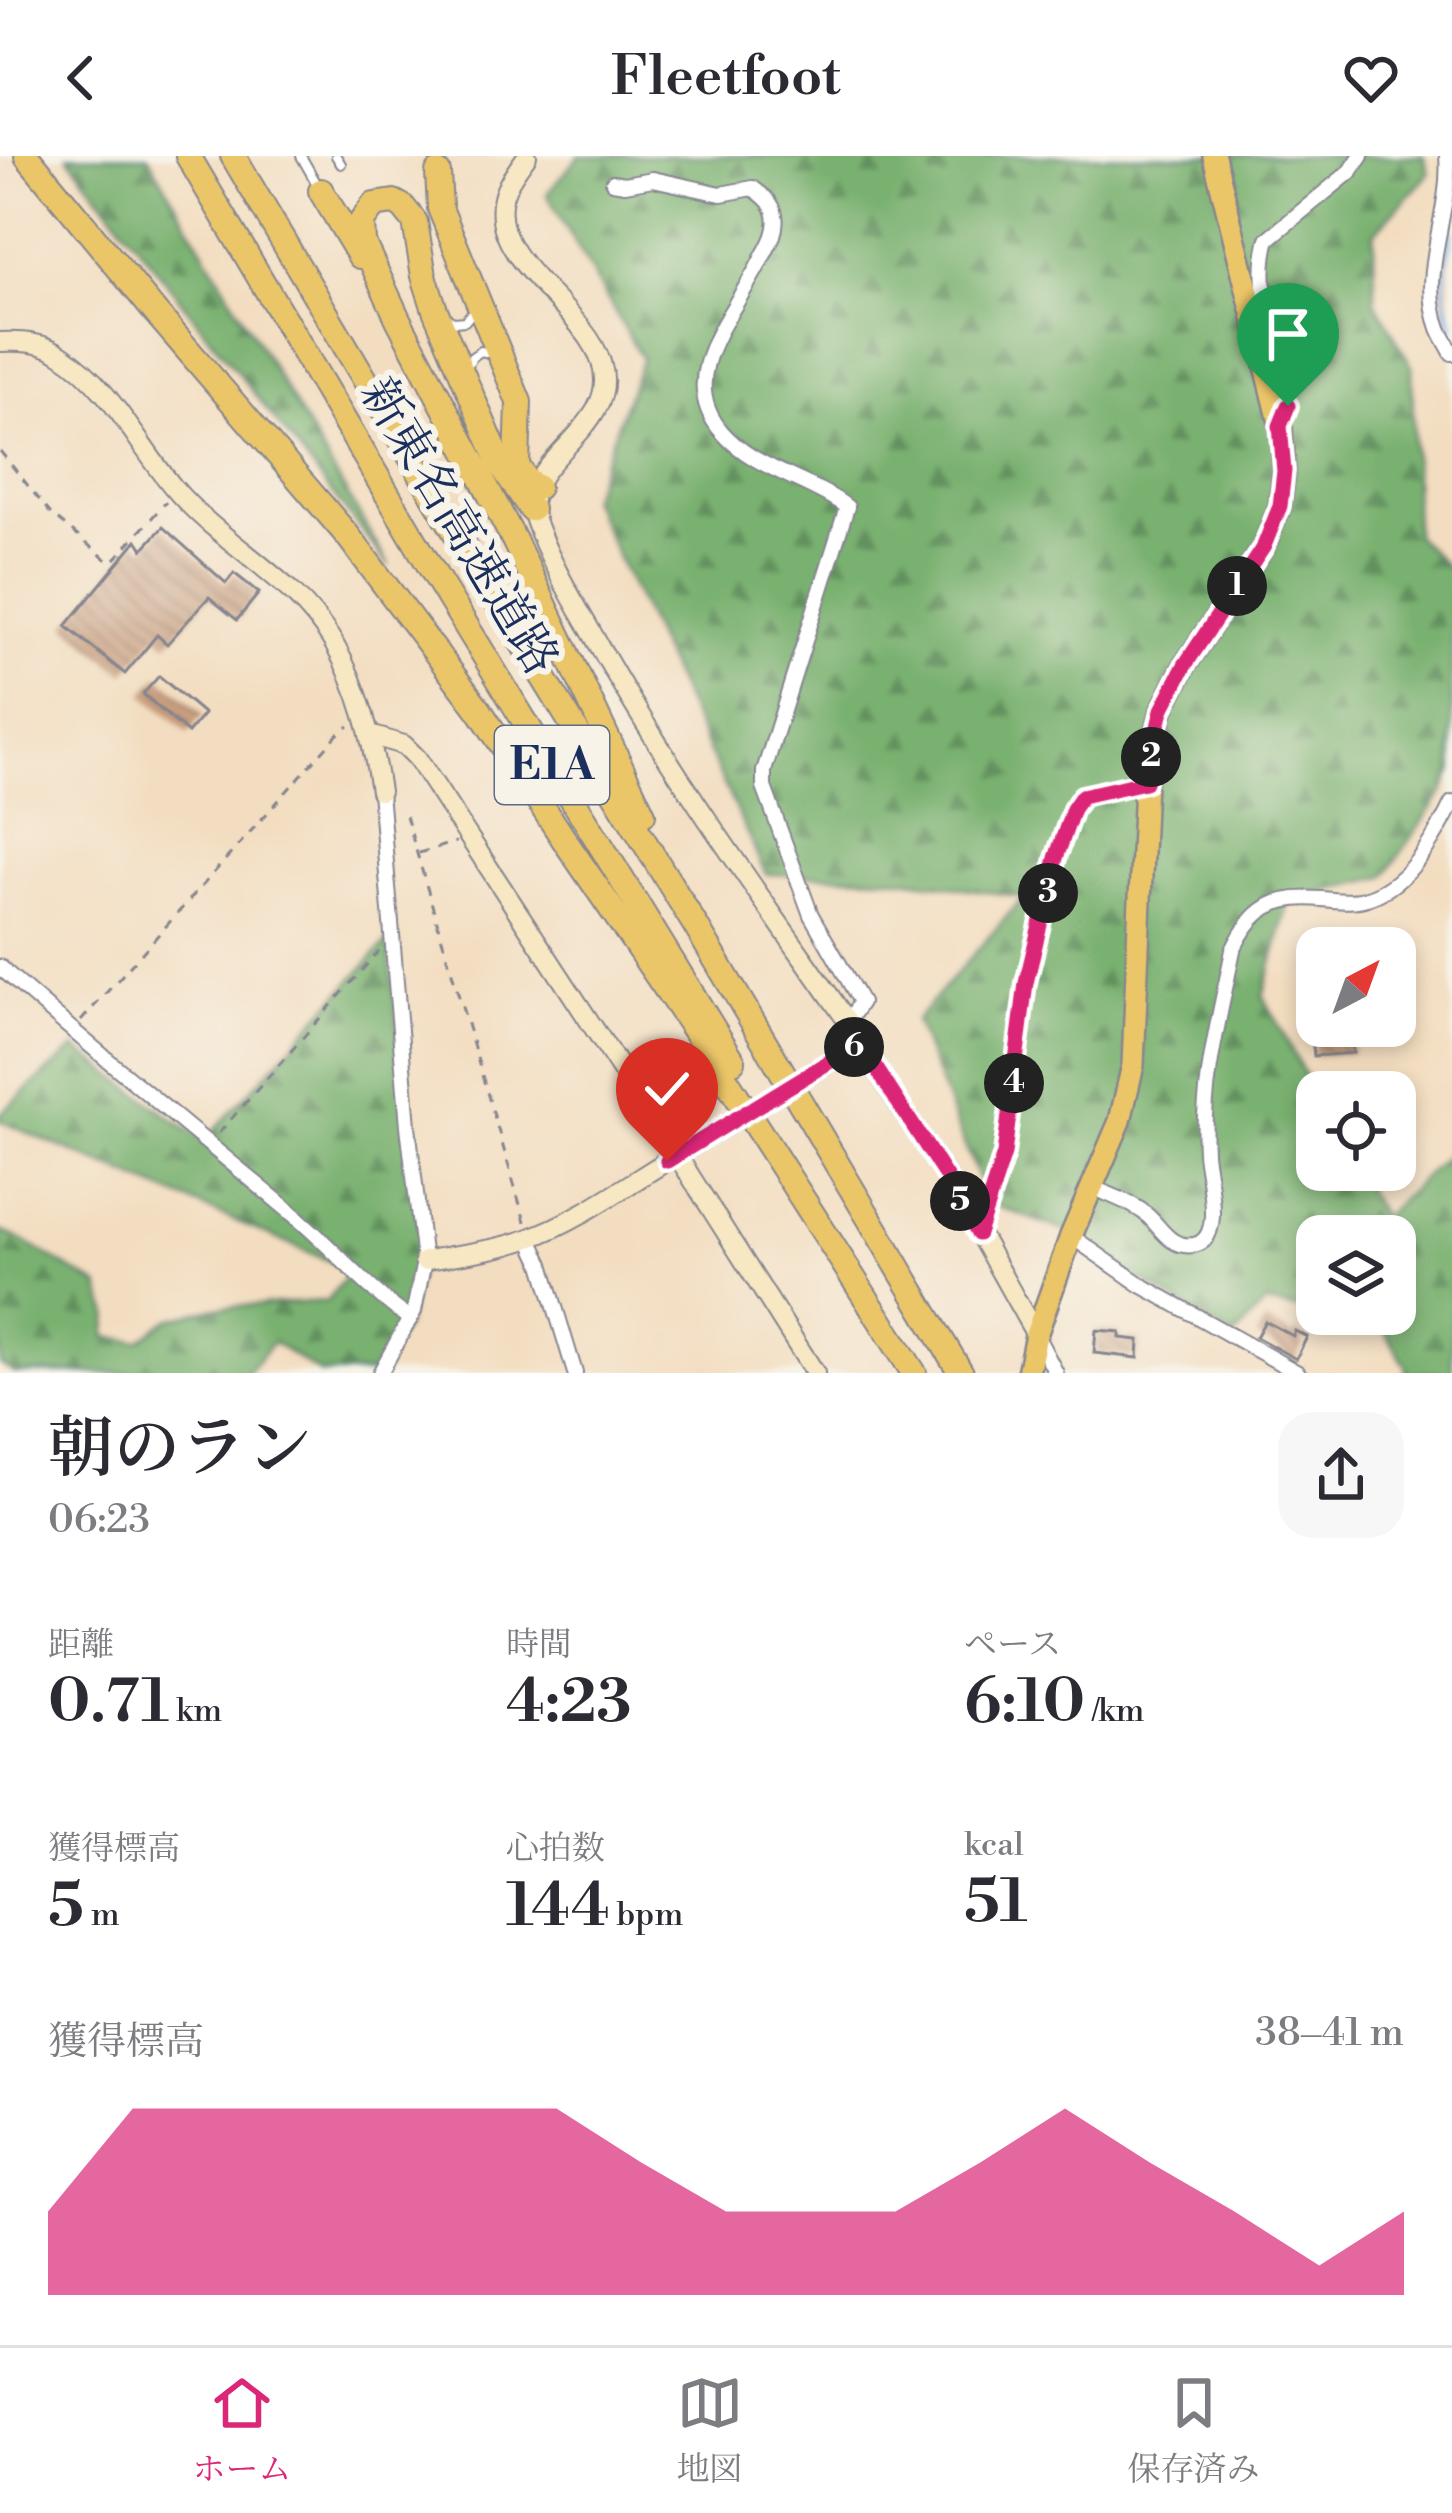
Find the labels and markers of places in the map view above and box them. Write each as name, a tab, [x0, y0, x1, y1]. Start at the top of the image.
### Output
pin	[1237, 283, 1339, 406]
pin: 1	[1207, 556, 1267, 616]
pin: 2	[1121, 727, 1181, 787]
pin: 3	[1018, 863, 1078, 923]
pin: 6	[824, 1017, 884, 1077]
pin	[616, 1038, 718, 1161]
pin: 4	[984, 1053, 1044, 1113]
pin: 5	[930, 1171, 990, 1231]

